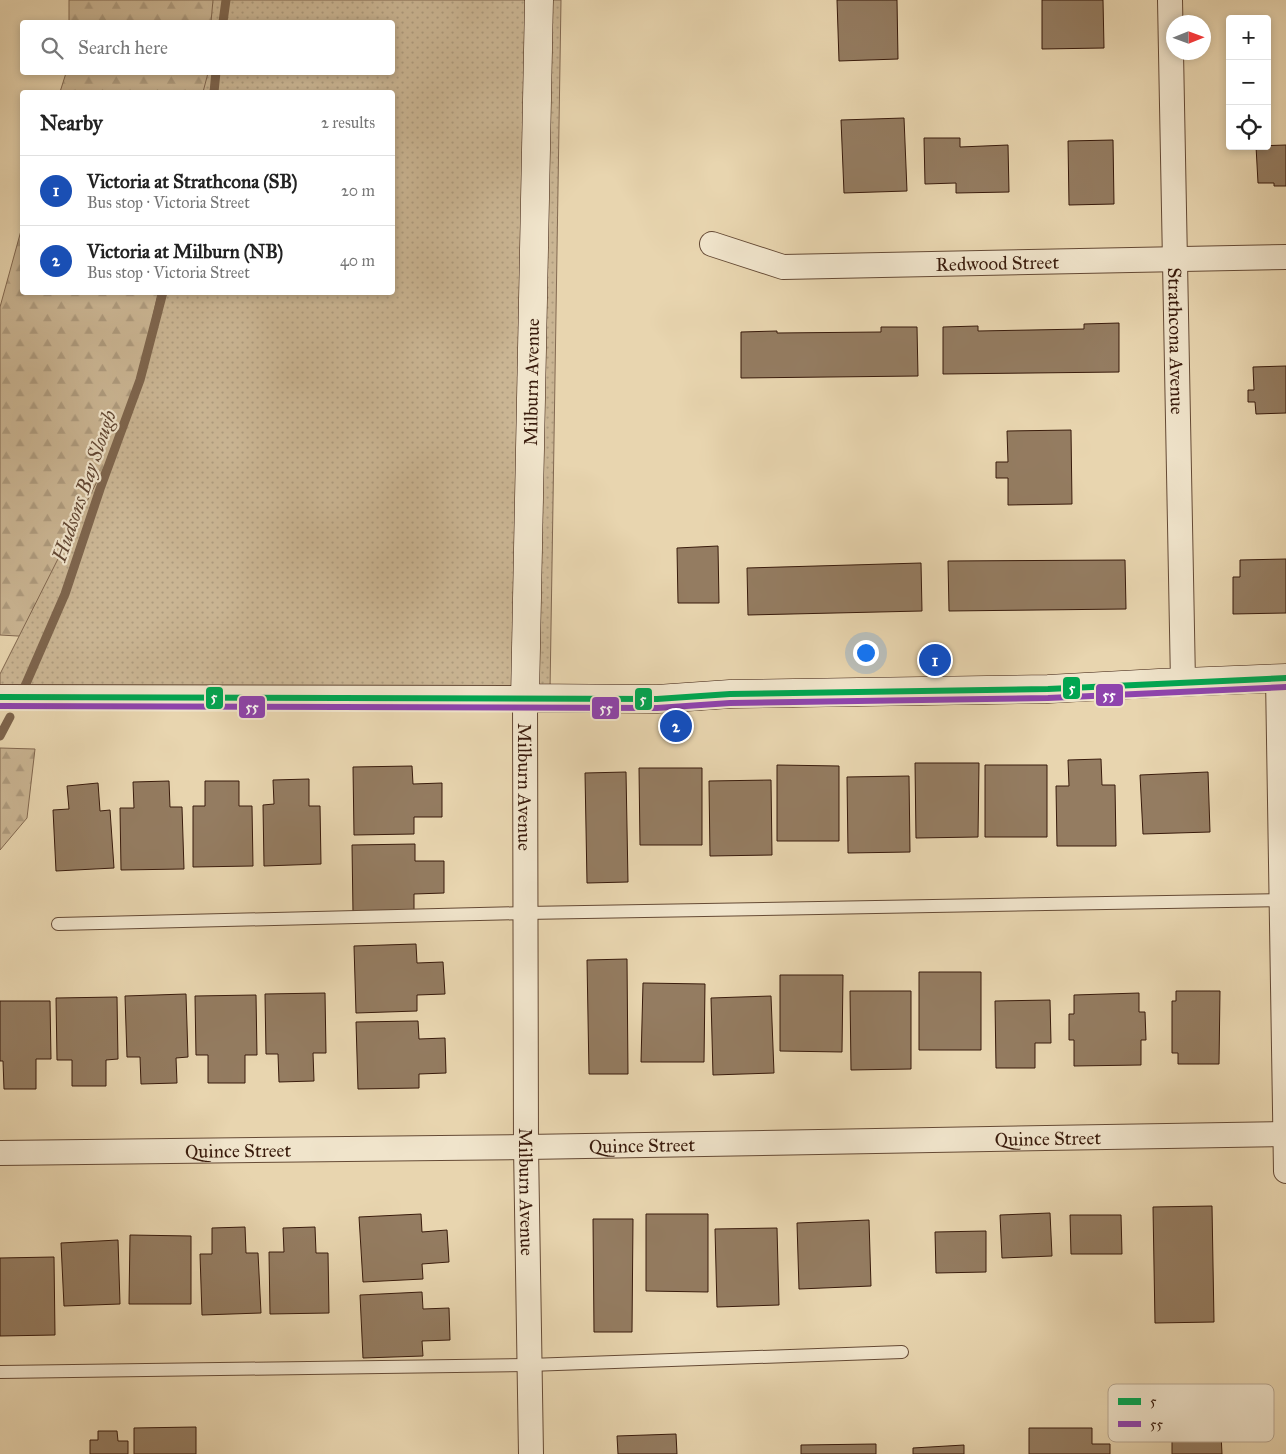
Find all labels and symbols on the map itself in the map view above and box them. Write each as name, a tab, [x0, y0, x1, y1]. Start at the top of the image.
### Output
north arrow	[1166, 15, 1211, 60]
street label: Redwood Street	[935, 251, 1059, 276]
street label: Strathcona Avenue	[1163, 267, 1189, 415]
street label: Milburn Avenue	[519, 318, 544, 446]
water label: Hudsons Bay Slough	[47, 407, 121, 566]
your location	[853, 640, 879, 666]
pin: 1	[919, 641, 951, 679]
line badge: 5	[1062, 676, 1081, 700]
text: 5	[1069, 680, 1076, 697]
line badge: 55	[1095, 683, 1124, 707]
line badge: 5	[205, 686, 224, 710]
line badge: 5	[634, 687, 653, 711]
text: 55	[1102, 687, 1116, 704]
text: 5	[211, 689, 218, 706]
text: 5	[640, 691, 647, 708]
line badge: 55	[238, 695, 266, 719]
line badge: 55	[591, 696, 620, 720]
text: 55	[245, 699, 259, 716]
text: 55	[599, 700, 613, 717]
pin: 2	[660, 707, 692, 745]
street label: Milburn Avenue	[513, 723, 536, 851]
street label: Quince Street	[995, 1126, 1102, 1151]
street label: Milburn Avenue	[514, 1128, 539, 1256]
street label: Quince Street	[589, 1133, 696, 1158]
street label: Quince Street	[185, 1139, 292, 1163]
legend	[1108, 1384, 1274, 1442]
text: 5	[1150, 1393, 1157, 1410]
text: 55	[1150, 1416, 1164, 1433]

